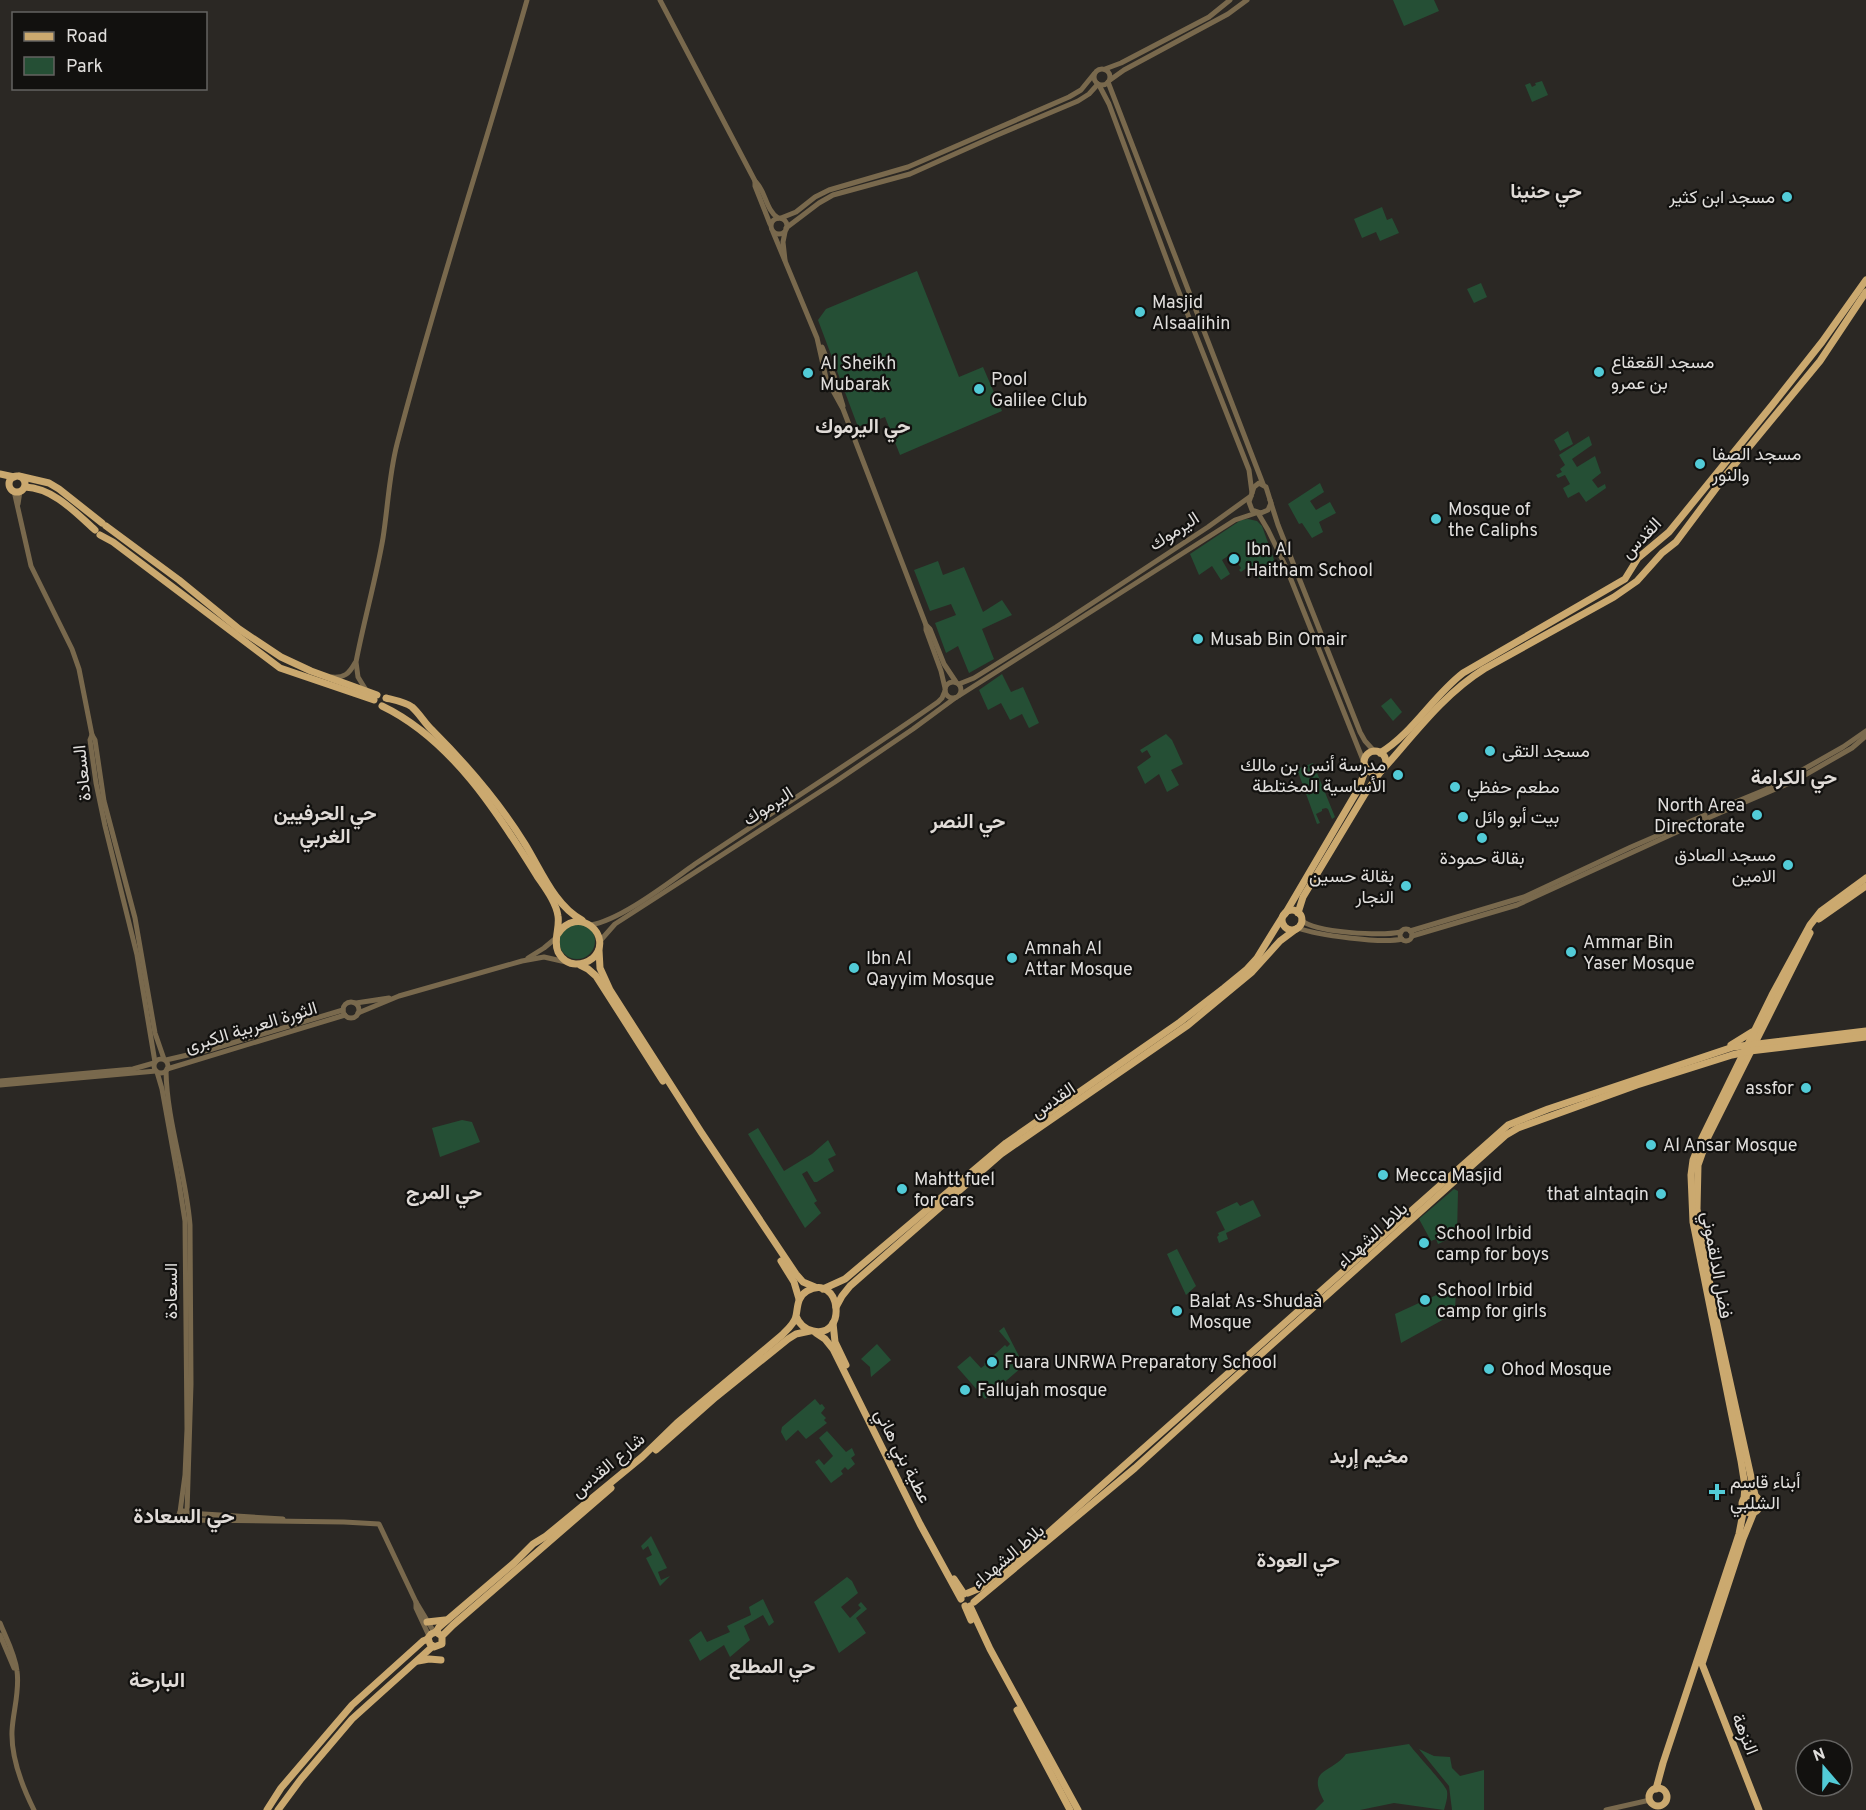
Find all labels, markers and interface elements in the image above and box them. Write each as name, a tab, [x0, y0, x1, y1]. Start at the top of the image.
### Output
legend	[12, 12, 207, 90]
text: Road	[66, 26, 108, 49]
text: Park	[66, 56, 103, 79]
district label: حي حنينا	[1510, 180, 1582, 208]
place label: مسجد ابن كثير	[1668, 187, 1775, 210]
marker: مسجد ابن كثير	[1780, 190, 1794, 204]
place label: Masjid Alsaalihin	[1152, 292, 1230, 336]
marker: Masjid Alsaalihin	[1133, 305, 1147, 319]
place label: مسجد القعقاع بن عمرو	[1611, 352, 1714, 396]
place label: Al Sheikh Mubarak	[820, 353, 896, 397]
marker: مسجد القعقاع بن عمرو	[1592, 365, 1606, 379]
marker: Al Sheikh Mubarak	[801, 366, 815, 380]
place label: Pool Galilee Club	[991, 369, 1087, 413]
marker: Pool Galilee Club	[972, 382, 986, 396]
district label: حي اليرموك	[815, 415, 911, 443]
place label: مسجد الصفا والنور	[1711, 444, 1801, 488]
marker: مسجد الصفا والنور	[1693, 457, 1707, 471]
place label: Mosque of the Caliphs	[1448, 499, 1538, 543]
street label: اليرموك	[1145, 507, 1204, 557]
marker: Mosque of the Caliphs	[1429, 512, 1443, 526]
street label: القدس	[1617, 513, 1667, 565]
place label: Ibn Al Haitham School	[1246, 539, 1373, 583]
marker: Ibn Al Haitham School	[1227, 552, 1241, 566]
place label: Musab Bin Omair	[1210, 629, 1347, 652]
marker: Musab Bin Omair	[1191, 632, 1205, 646]
place label: مسجد التقى	[1502, 741, 1590, 764]
street label: السعادة	[69, 744, 98, 802]
marker: مسجد التقى	[1483, 744, 1497, 758]
place label: مدرسة أنس بن مالك الأساسية المختلطة	[1240, 755, 1386, 799]
district label: حي الكرامة	[1751, 766, 1837, 794]
marker: مدرسة أنس بن مالك الأساسية المختلطة	[1391, 768, 1405, 782]
place label: مطعم حفظي	[1467, 777, 1560, 802]
marker: مطعم حفظي	[1448, 780, 1462, 794]
street label: اليرموك	[739, 782, 798, 832]
place label: North Area Directorate	[1654, 795, 1745, 839]
district label: حي الحرفيين الغربي	[273, 802, 377, 853]
place label: بيت أبو وائل	[1475, 807, 1559, 830]
marker: North Area Directorate	[1750, 808, 1764, 822]
district label: حي النصر	[930, 810, 1005, 838]
marker: بيت أبو وائل	[1456, 810, 1470, 824]
marker: بقالة حمودة	[1475, 831, 1489, 845]
place label: مسجد الصادق الامين	[1675, 845, 1776, 889]
place label: بقالة حمودة	[1439, 848, 1525, 871]
marker: مسجد الصادق الامين	[1781, 858, 1795, 872]
place label: بقالة حسين النجار	[1309, 866, 1394, 910]
marker: بقالة حسين النجار	[1399, 879, 1413, 893]
place label: Ammar Bin Yaser Mosque	[1583, 932, 1695, 976]
place label: Amnah Al Attar Mosque	[1024, 938, 1133, 982]
marker: Ammar Bin Yaser Mosque	[1564, 945, 1578, 959]
place label: Ibn Al Qayyim Mosque	[866, 948, 994, 992]
marker: Amnah Al Attar Mosque	[1005, 951, 1019, 965]
marker: Ibn Al Qayyim Mosque	[847, 961, 861, 975]
street label: الثورة العربية الكبرى	[182, 997, 320, 1059]
street label: القدس	[1027, 1078, 1081, 1125]
place label: assfor	[1745, 1078, 1794, 1101]
marker: assfor	[1799, 1081, 1813, 1095]
place label: Al Ansar Mosque	[1663, 1135, 1798, 1158]
marker: Al Ansar Mosque	[1644, 1138, 1658, 1152]
place label: Mecca Masjid	[1395, 1165, 1502, 1188]
marker: Mecca Masjid	[1376, 1168, 1390, 1182]
place label: Mahtt fuel for cars	[914, 1169, 995, 1213]
district label: حي المرج	[406, 1181, 482, 1209]
marker: Mahtt fuel for cars	[895, 1182, 909, 1196]
place label: that alntaqin	[1547, 1184, 1649, 1207]
marker: that alntaqin	[1654, 1187, 1668, 1201]
street label: بلاط الشهداء	[1333, 1198, 1413, 1274]
street label: فضل الدلقموني	[1693, 1210, 1736, 1321]
place label: School Irbid camp for boys	[1436, 1223, 1549, 1267]
marker: School Irbid camp for boys	[1417, 1236, 1431, 1250]
street label: السعادة	[161, 1263, 184, 1319]
place label: School Irbid camp for girls	[1437, 1280, 1547, 1324]
place label: Balat As-Shudaà Mosque	[1189, 1291, 1322, 1335]
marker: School Irbid camp for girls	[1418, 1293, 1432, 1307]
marker: Balat As-Shudaà Mosque	[1170, 1304, 1184, 1318]
place label: Fuara UNRWA Preparatory School	[1004, 1352, 1277, 1375]
marker: Fuara UNRWA Preparatory School	[985, 1355, 999, 1369]
place label: Ohod Mosque	[1501, 1359, 1612, 1382]
marker: Ohod Mosque	[1482, 1362, 1496, 1376]
place label: Fallujah mosque	[977, 1380, 1107, 1403]
marker: Fallujah mosque	[958, 1383, 972, 1397]
street label: عطية بني هاني	[866, 1406, 935, 1509]
street label: شارع القدس	[567, 1429, 651, 1504]
district label: مخيم إربد	[1330, 1445, 1408, 1471]
place label: أبناء قاسم الشلبي	[1730, 1472, 1800, 1518]
marker: أبناء قاسم الشلبي	[1708, 1483, 1726, 1501]
district label: حي السعادة	[133, 1504, 235, 1533]
street label: بلاط الشهداء	[968, 1520, 1050, 1594]
district label: حي العودة	[1256, 1549, 1340, 1577]
district label: حي المطلع	[729, 1655, 815, 1683]
district label: البارحة	[129, 1668, 185, 1695]
street label: النزهة	[1725, 1710, 1762, 1759]
north arrow	[1794, 1738, 1854, 1798]
text: N	[1811, 1744, 1828, 1767]

